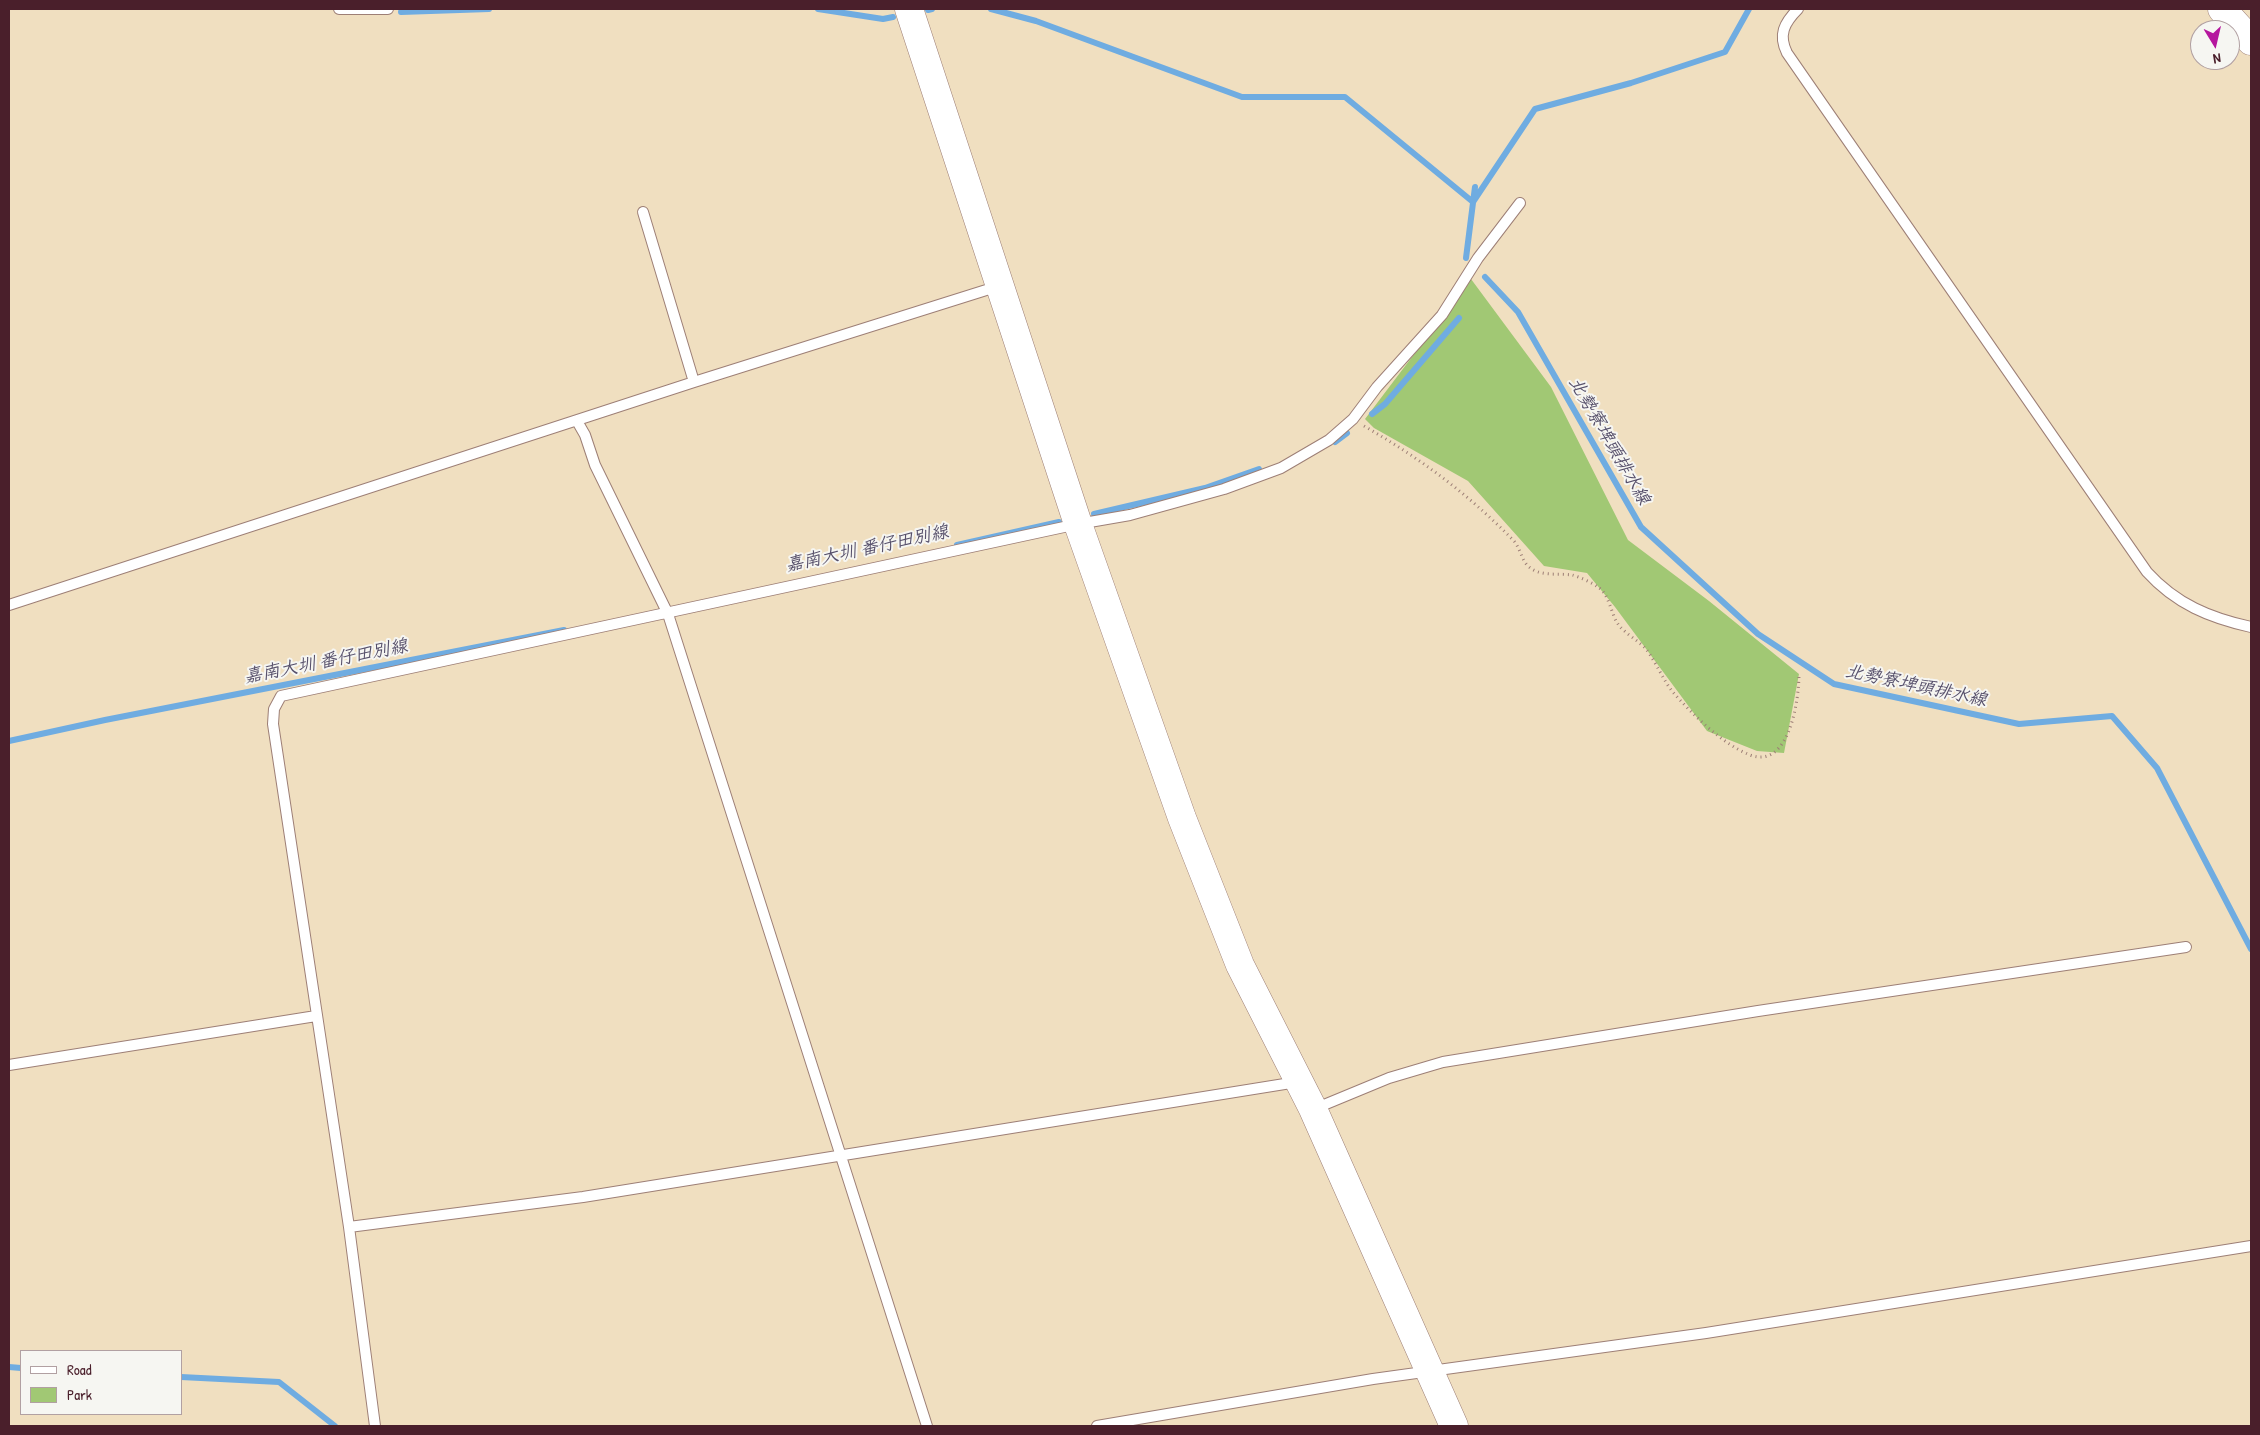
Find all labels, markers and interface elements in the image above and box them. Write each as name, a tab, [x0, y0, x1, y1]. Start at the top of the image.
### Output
north arrow	[2190, 20, 2240, 70]
text: N	[2212, 49, 2222, 69]
water label: 北勢寮埤頭排水線	[1564, 373, 1654, 509]
water label: 嘉南大圳 番仔田別線	[783, 521, 951, 577]
water label: 嘉南大圳 番仔田別線	[242, 636, 410, 688]
water label: 北勢寮埤頭排水線	[1843, 660, 1989, 712]
legend	[20, 1350, 182, 1415]
text: Road	[67, 1359, 92, 1380]
text: Park	[67, 1384, 92, 1405]

